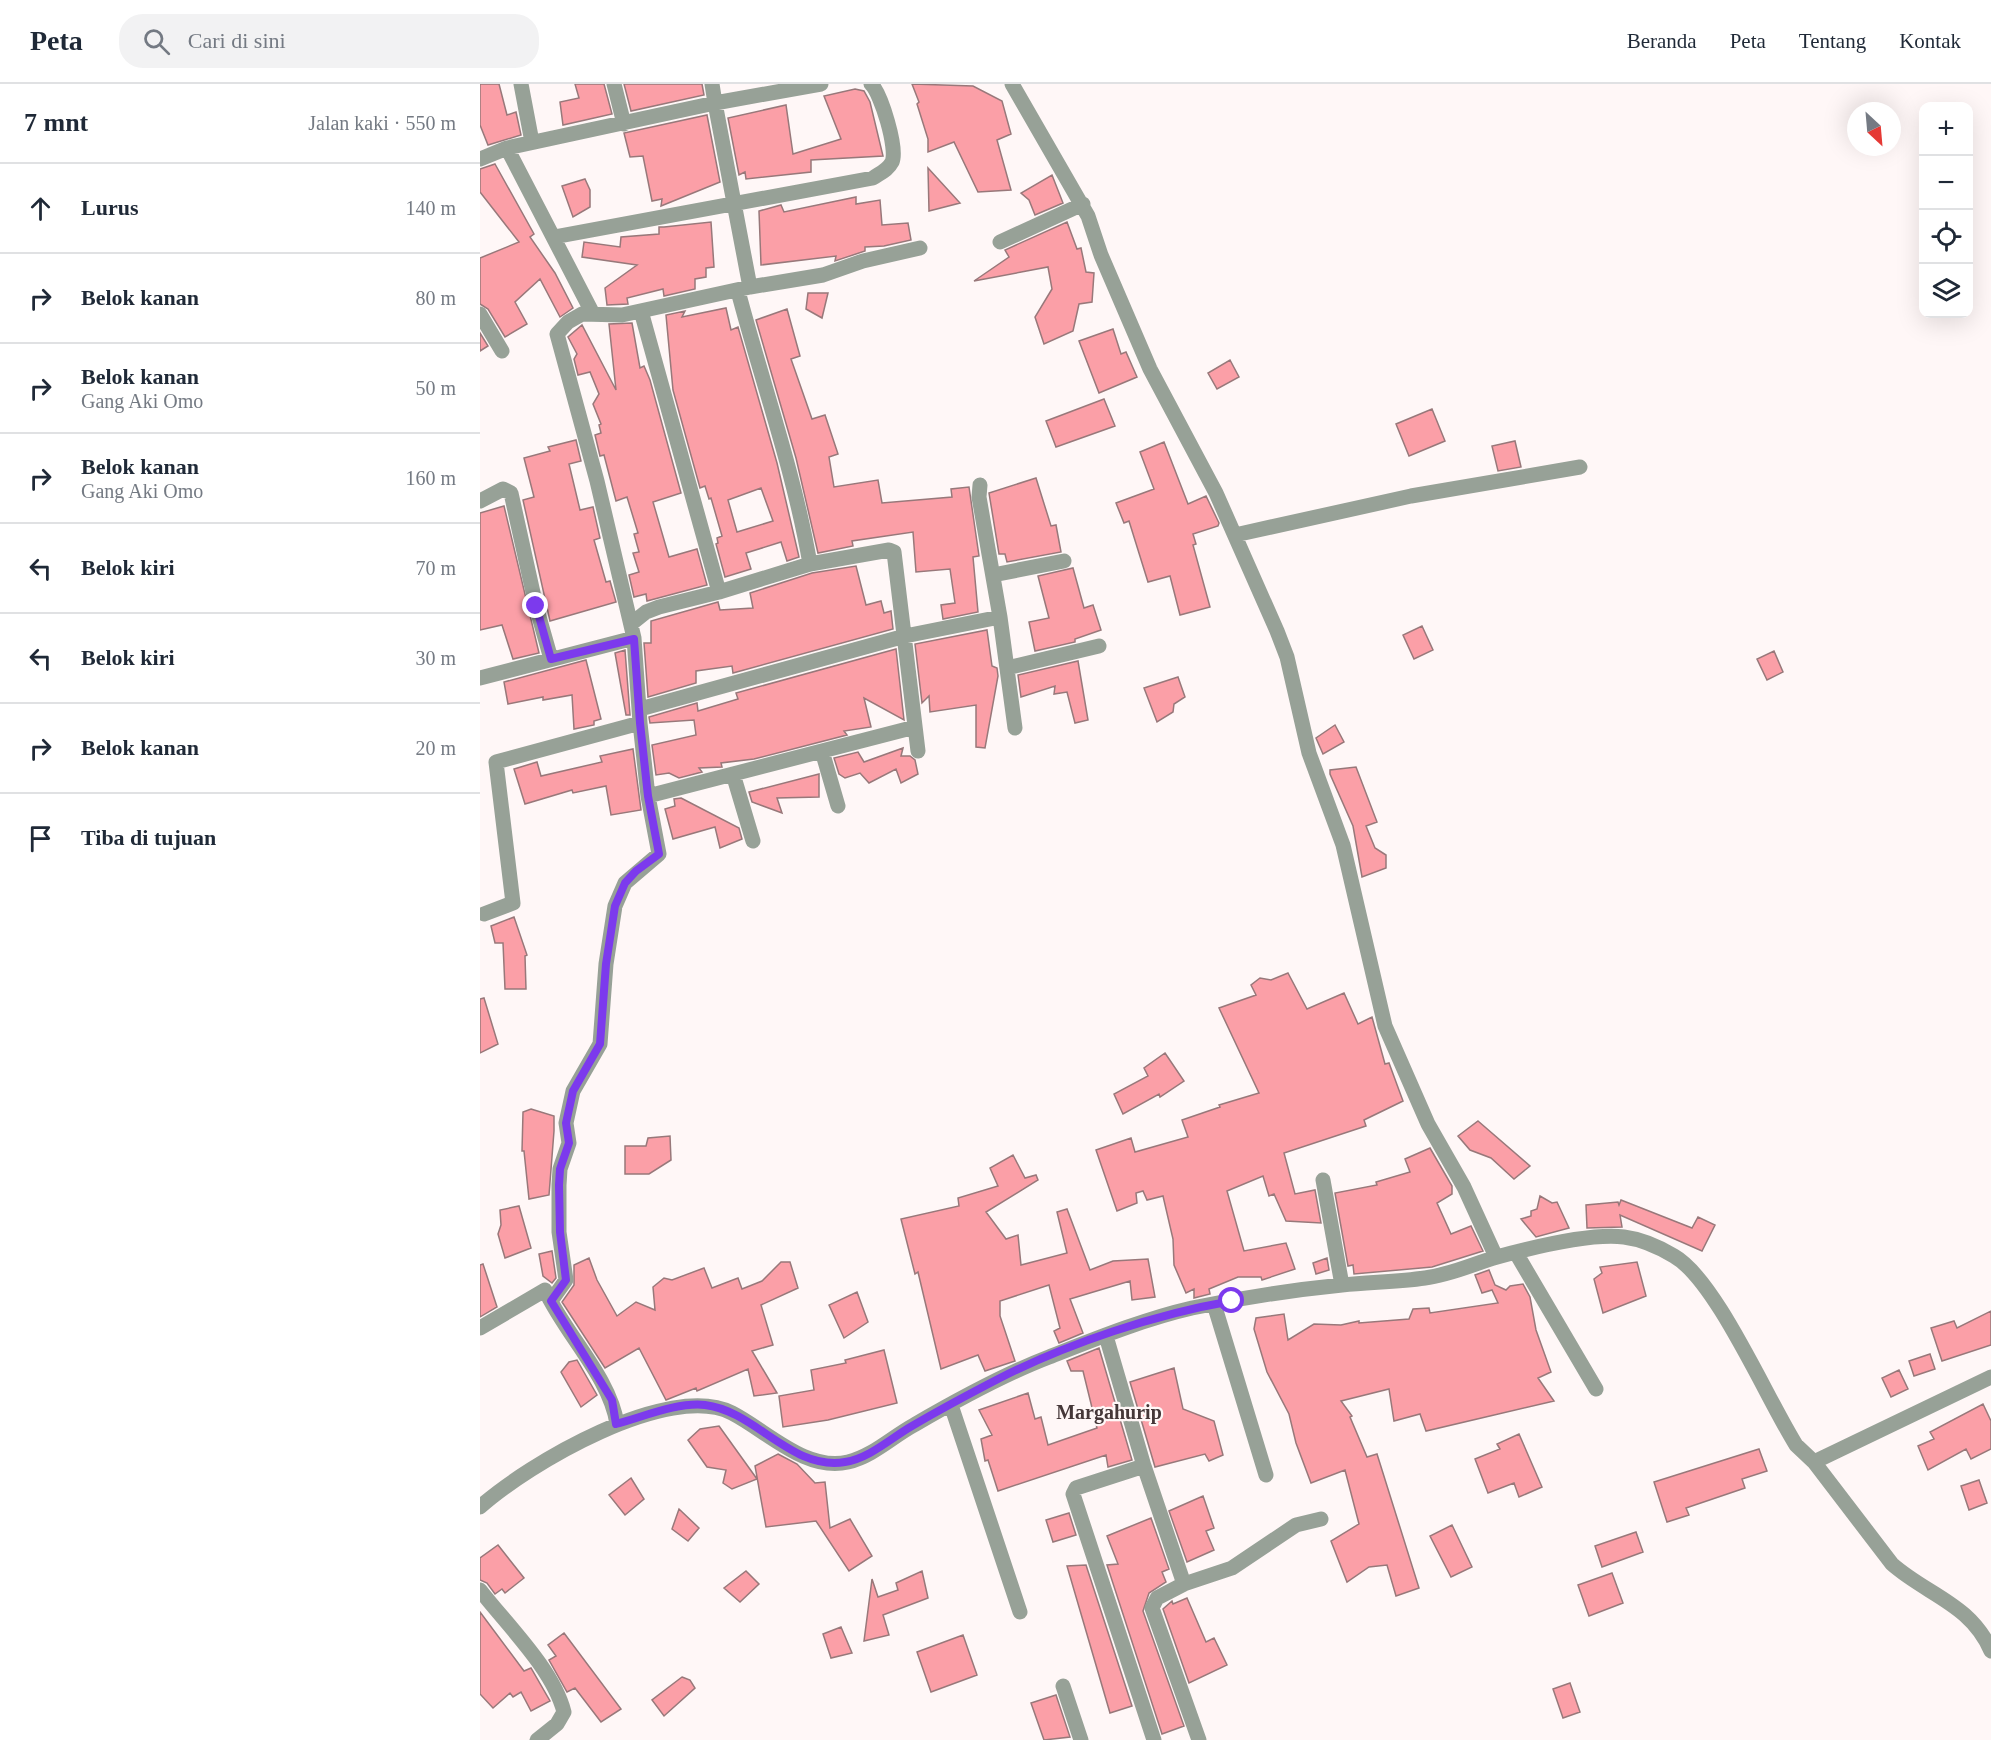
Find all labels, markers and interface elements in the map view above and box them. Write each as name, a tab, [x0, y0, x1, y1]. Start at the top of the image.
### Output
search box	[119, 14, 539, 68]
text: Peta	[30, 25, 83, 56]
icon: search	[140, 25, 173, 58]
text: Cari di sini	[188, 28, 286, 53]
text: Beranda	[1627, 29, 1697, 53]
text: Peta	[1730, 29, 1766, 53]
text: Tentang	[1799, 29, 1866, 53]
text: Kontak	[1899, 29, 1961, 53]
north arrow	[1847, 102, 1901, 156]
map controls	[1919, 102, 1973, 318]
button: +	[1919, 102, 1973, 156]
text: 7 mnt	[24, 108, 88, 137]
text: Jalan kaki · 550 m	[308, 112, 456, 134]
button: −	[1919, 156, 1973, 210]
icon: ahead	[24, 192, 57, 225]
text: Lurus	[81, 195, 138, 220]
text: 140 m	[405, 197, 456, 219]
button: locate	[1919, 210, 1973, 264]
button: layers	[1919, 264, 1973, 318]
icon: right	[24, 282, 57, 315]
text: Belok kanan	[81, 285, 199, 310]
text: 80 m	[415, 287, 456, 309]
text: Belok kanan	[81, 364, 199, 389]
icon: right	[24, 372, 57, 405]
text: 50 m	[415, 377, 456, 399]
text: Gang Aki Omo	[81, 390, 203, 412]
text: Belok kanan	[81, 454, 199, 479]
icon: right	[24, 462, 57, 495]
text: 160 m	[405, 467, 456, 489]
text: Gang Aki Omo	[81, 480, 203, 502]
icon: left	[24, 552, 57, 585]
text: Belok kiri	[81, 555, 175, 580]
text: 70 m	[415, 557, 456, 579]
route end	[522, 592, 548, 618]
icon: left	[24, 642, 57, 675]
text: Belok kiri	[81, 645, 175, 670]
text: 30 m	[415, 647, 456, 669]
icon: right	[24, 732, 57, 765]
text: Belok kanan	[81, 735, 199, 760]
text: 20 m	[415, 737, 456, 759]
icon: arrive	[24, 822, 57, 855]
text: Tiba di tujuan	[81, 825, 216, 850]
route start	[1218, 1287, 1244, 1313]
district label: Margahurip	[1056, 1401, 1162, 1424]

